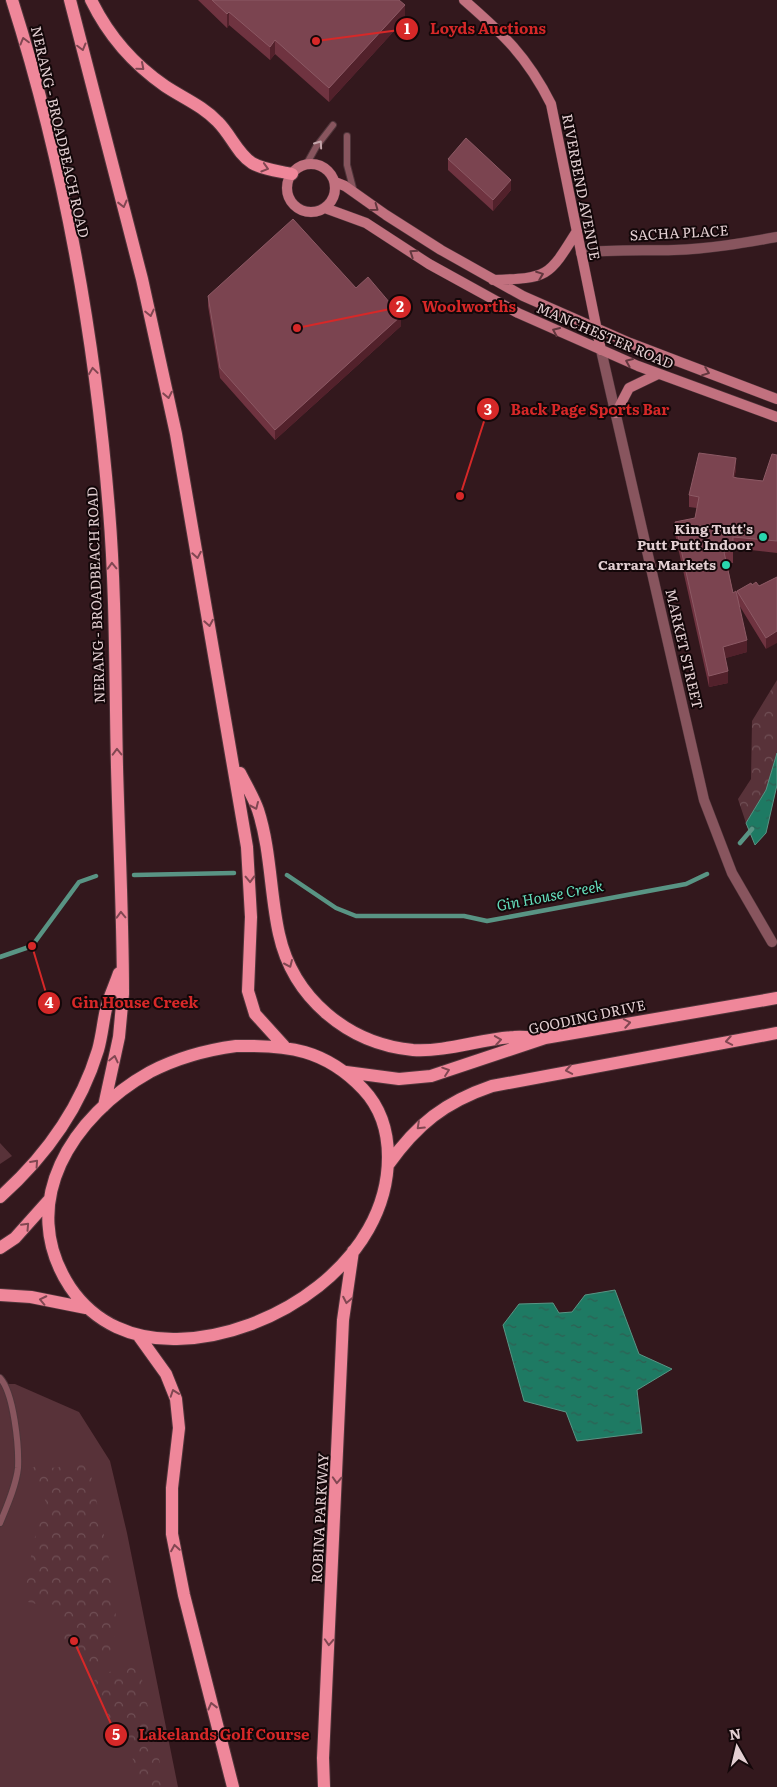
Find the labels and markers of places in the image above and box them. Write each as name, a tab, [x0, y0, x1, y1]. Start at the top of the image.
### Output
callout: Loyds Auctions	[395, 14, 556, 44]
callout: Woolworths	[387, 292, 526, 322]
callout: Back Page Sports Bar	[476, 394, 679, 424]
place label: King Tutt's Putt Putt Indoor	[637, 518, 753, 554]
marker: King Tutt's Putt Putt Indoor	[757, 531, 769, 543]
place label: Carrara Markets	[598, 554, 716, 574]
marker: Carrara Markets	[720, 559, 732, 571]
callout: Gin House Creek	[36, 988, 208, 1018]
callout: Lakelands Golf Course	[103, 1720, 319, 1750]

